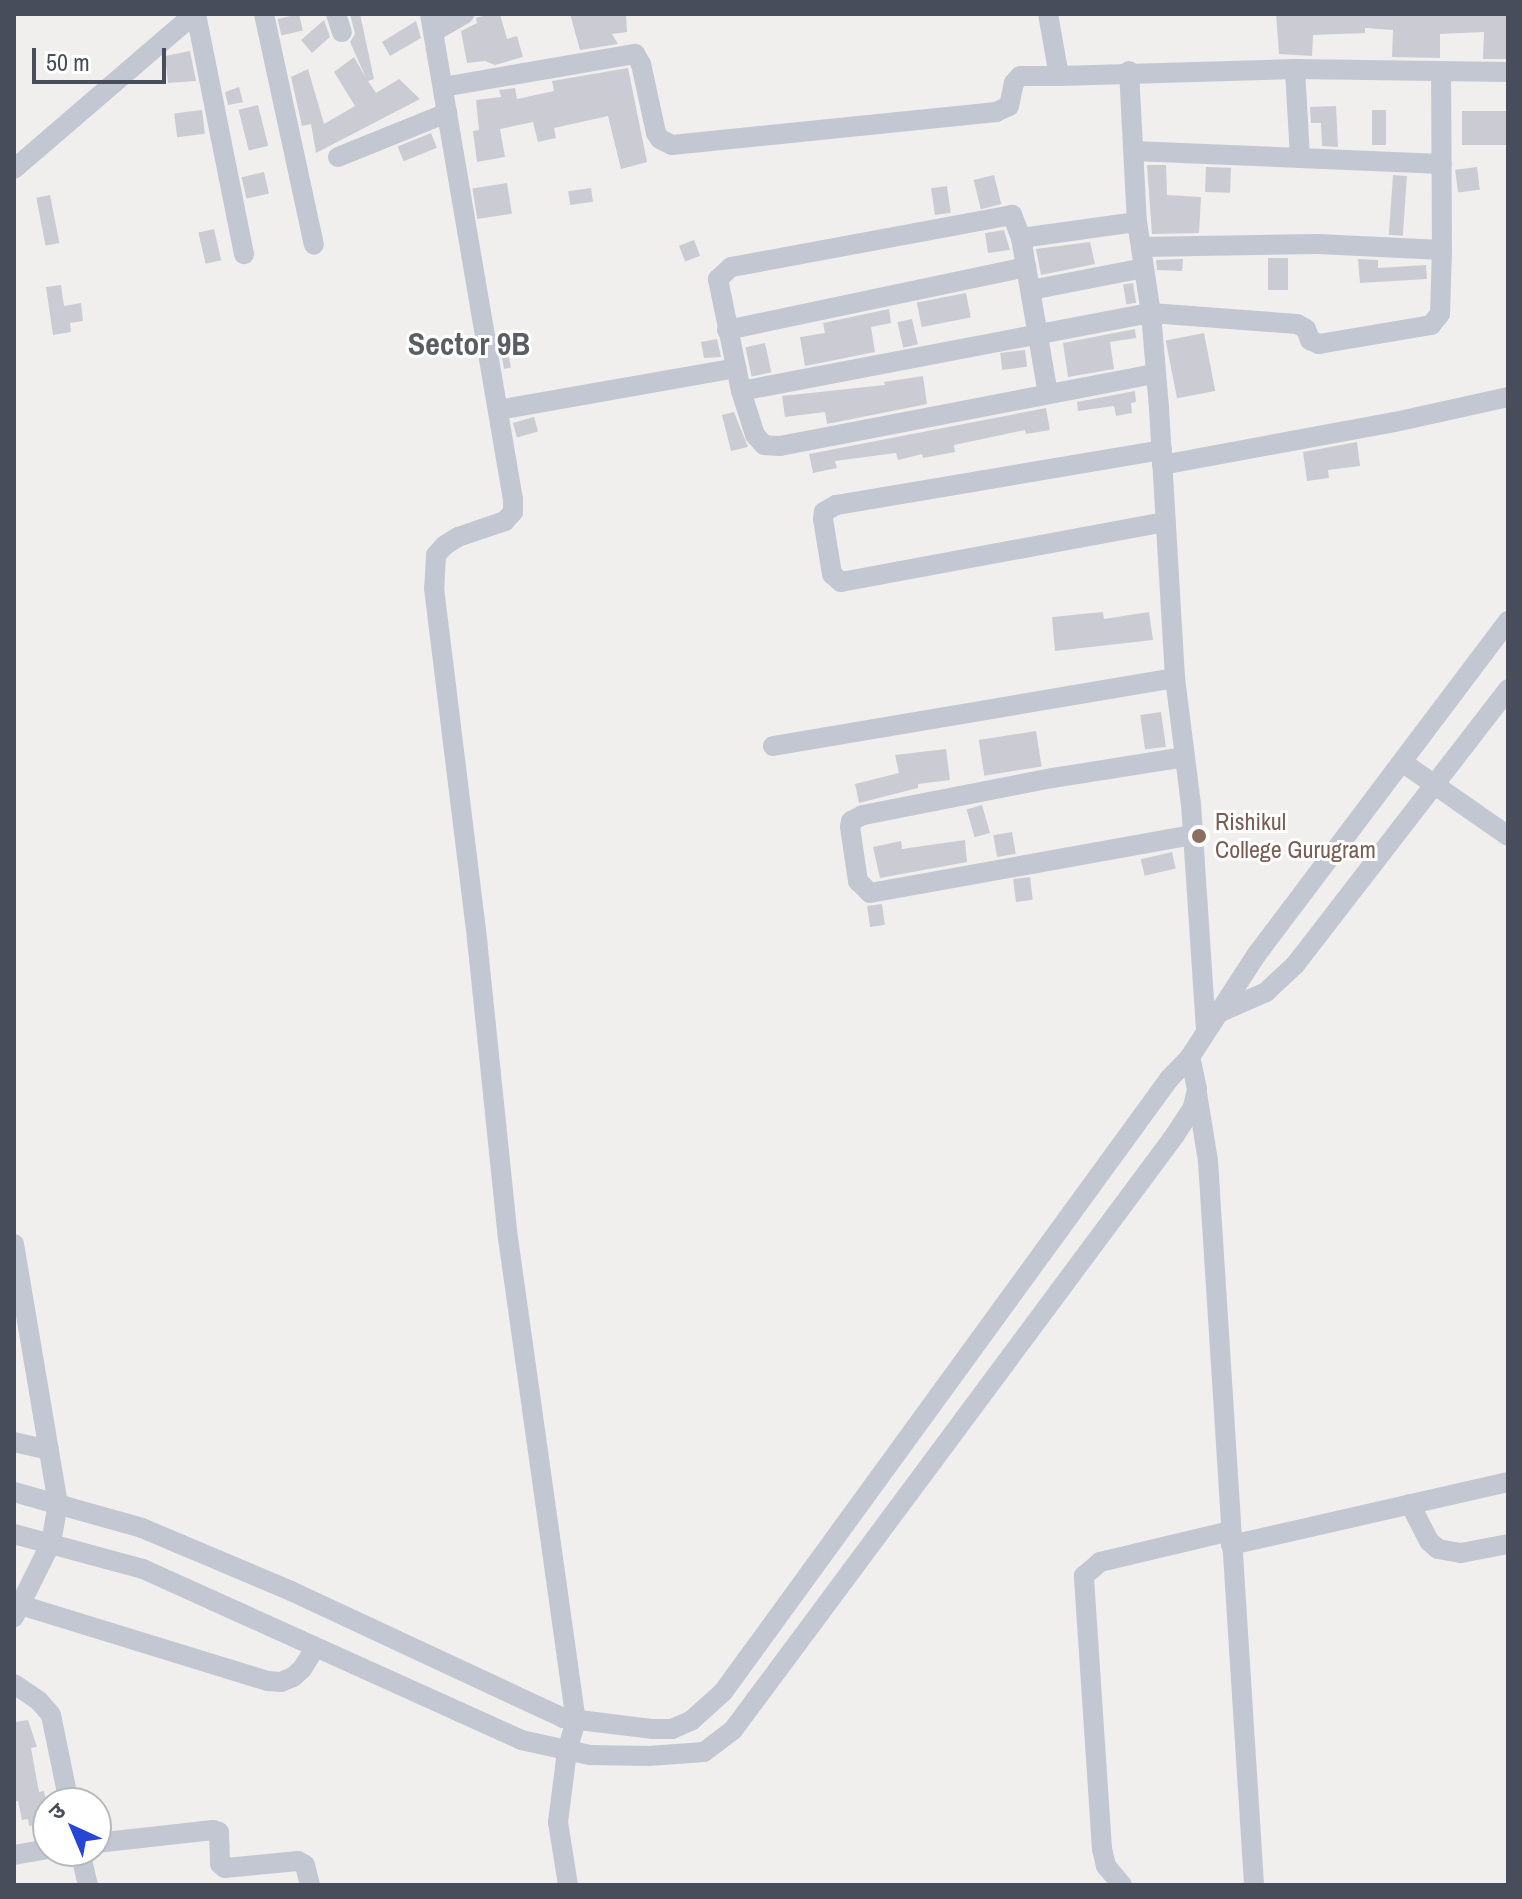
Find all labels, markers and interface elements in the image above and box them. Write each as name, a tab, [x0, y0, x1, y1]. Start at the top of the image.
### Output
scale bar	[36, 32, 170, 82]
text: 50 m	[46, 46, 90, 78]
district label: Sector 9B	[408, 325, 530, 363]
place label: Rishikul College Gurugram	[1215, 808, 1376, 864]
marker: Rishikul College Gurugram	[1190, 827, 1208, 845]
north arrow	[32, 1787, 112, 1867]
text: उ	[42, 1796, 72, 1826]

